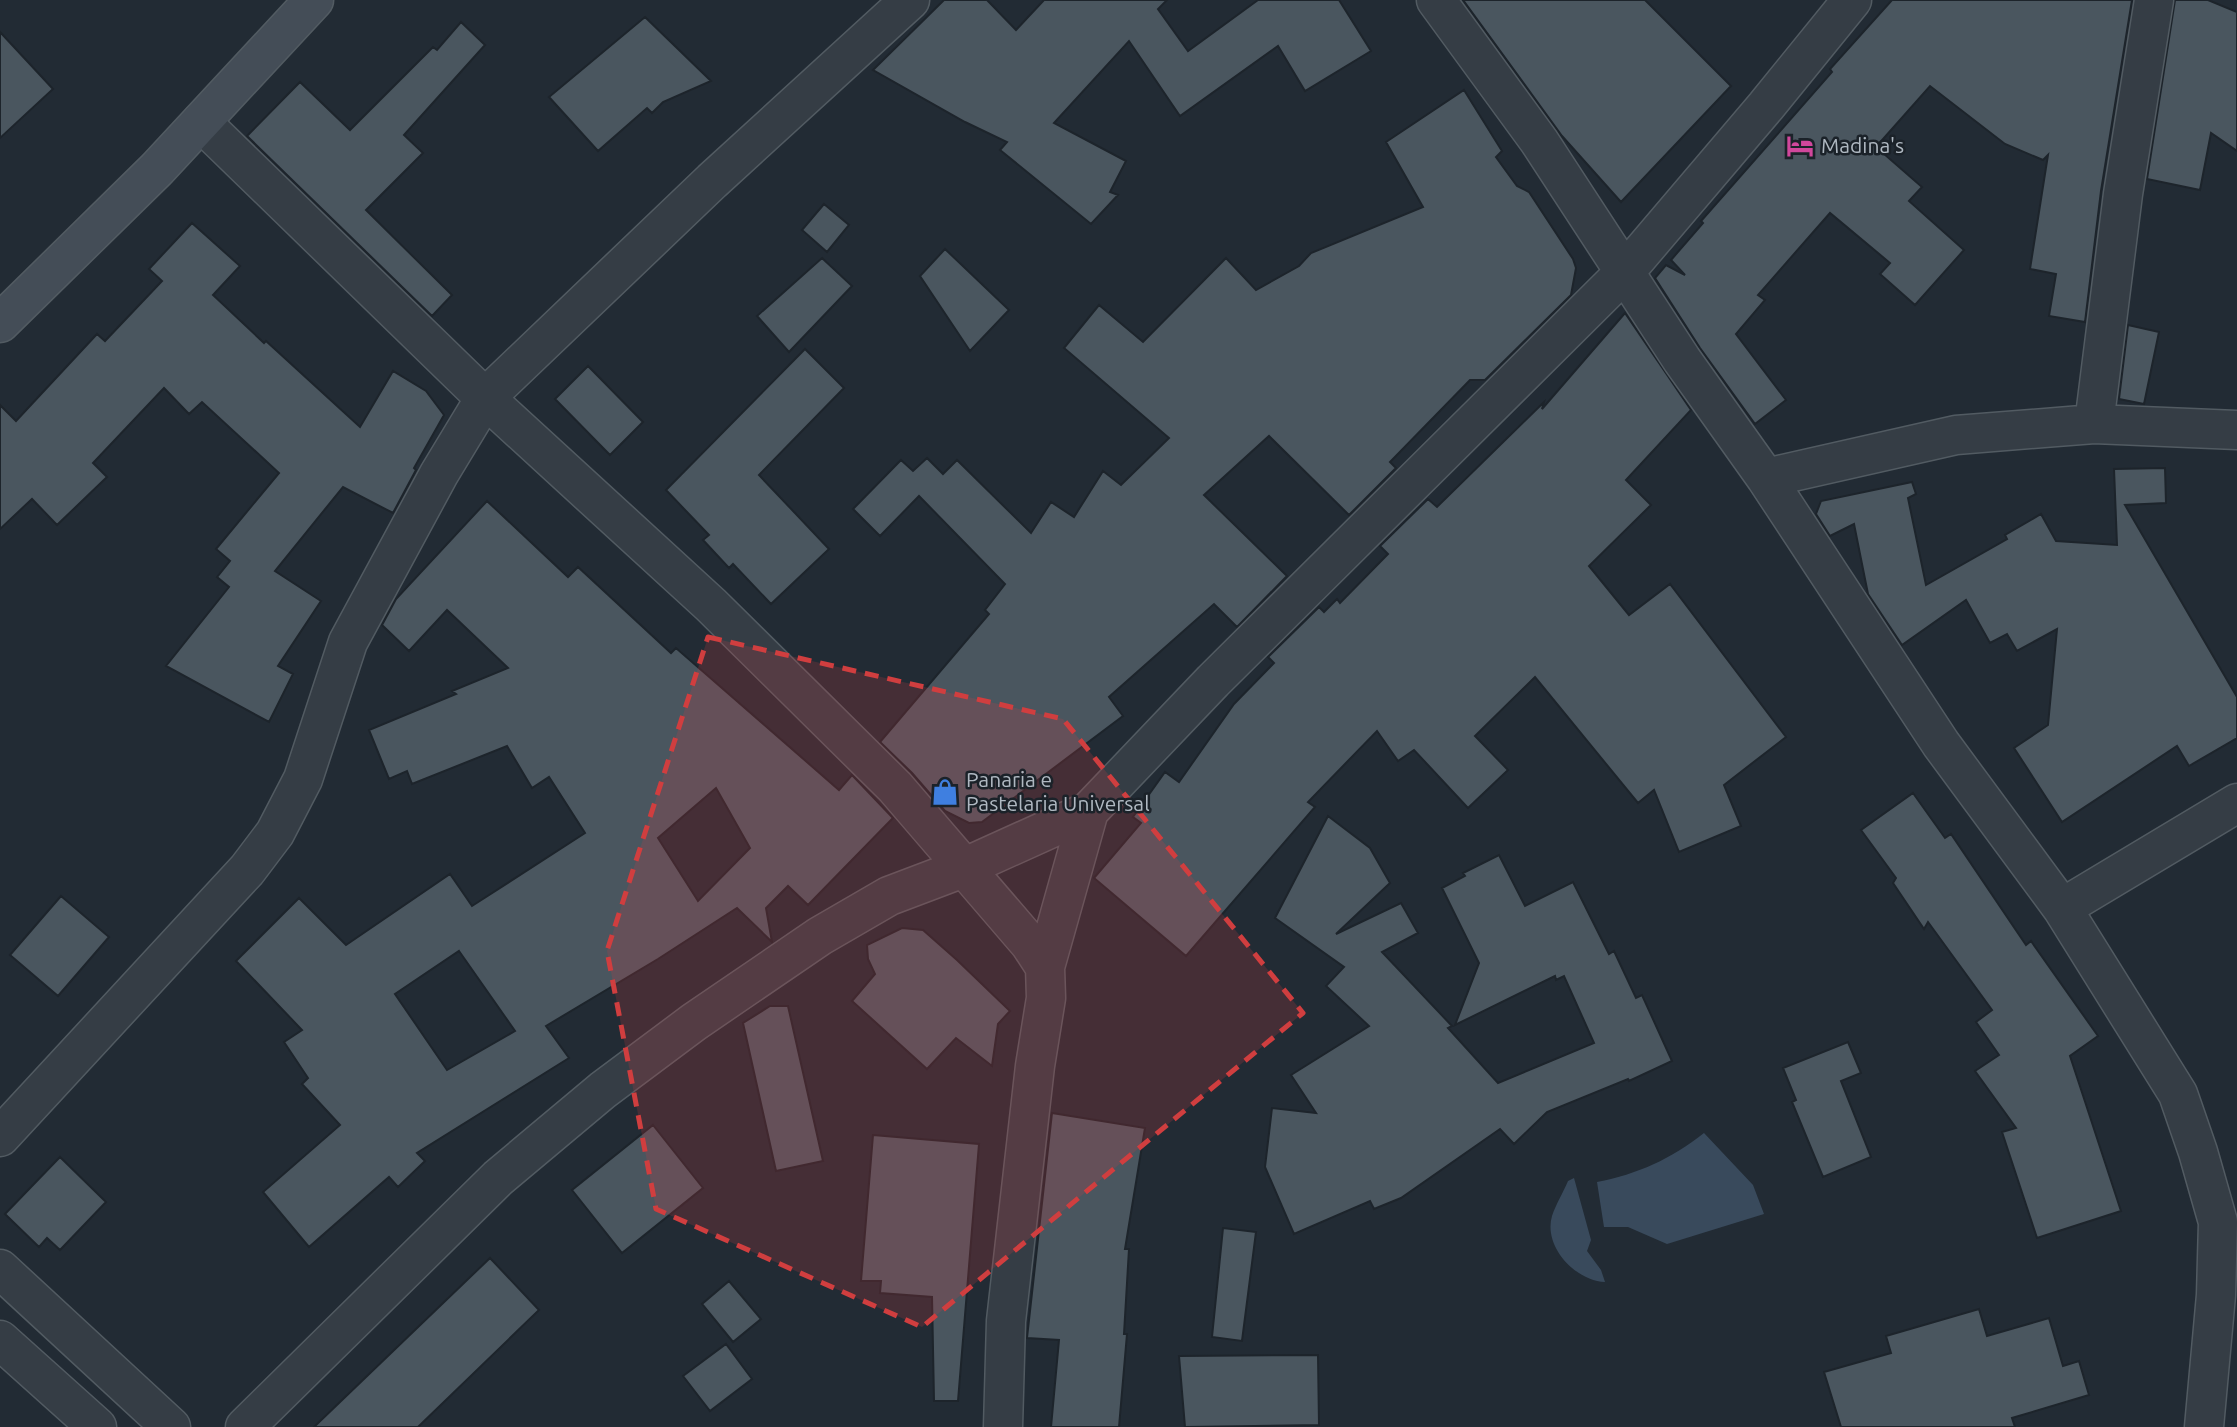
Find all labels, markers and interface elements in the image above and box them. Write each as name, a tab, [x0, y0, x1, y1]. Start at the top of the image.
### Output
hotel icon: Madina's	[1785, 131, 1815, 161]
place label: Madina's	[1821, 133, 1904, 157]
place label: Panaria e Pastelaria Universal	[966, 767, 1150, 815]
shop icon: Panaria e Pastelaria Universal	[930, 777, 960, 807]

